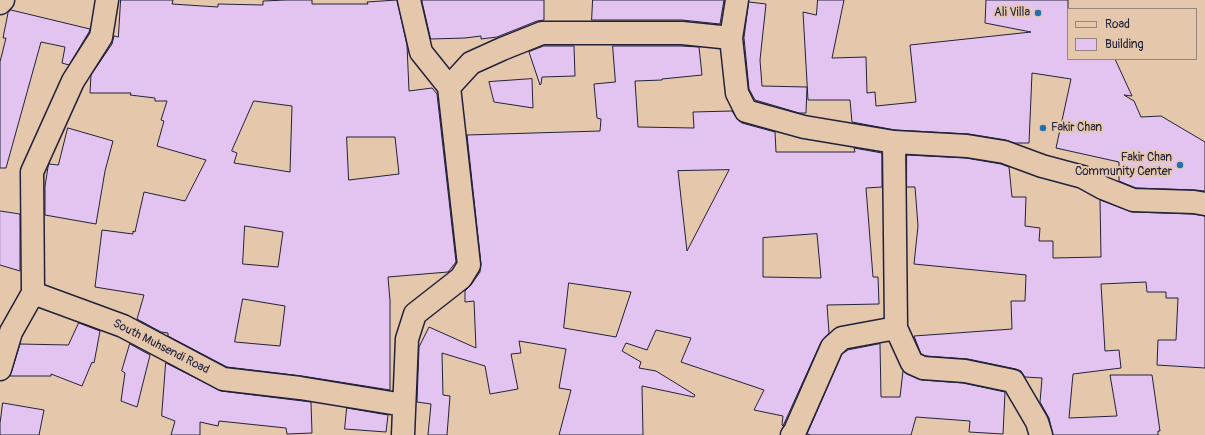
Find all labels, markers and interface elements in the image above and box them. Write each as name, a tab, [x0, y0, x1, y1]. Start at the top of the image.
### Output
place label: Ali Villa	[994, 6, 1030, 20]
marker: Ali Villa	[1033, 8, 1043, 18]
legend	[1067, 8, 1197, 60]
text: Road	[1105, 17, 1130, 32]
text: Building	[1105, 37, 1144, 52]
place label: Fakir Chan	[1051, 121, 1102, 135]
marker: Fakir Chan	[1038, 123, 1048, 133]
place label: Fakir Chan Community Center	[1075, 151, 1172, 179]
marker: Fakir Chan Community Center	[1175, 160, 1185, 170]
street label: South Muhsendi Road	[110, 316, 212, 378]

